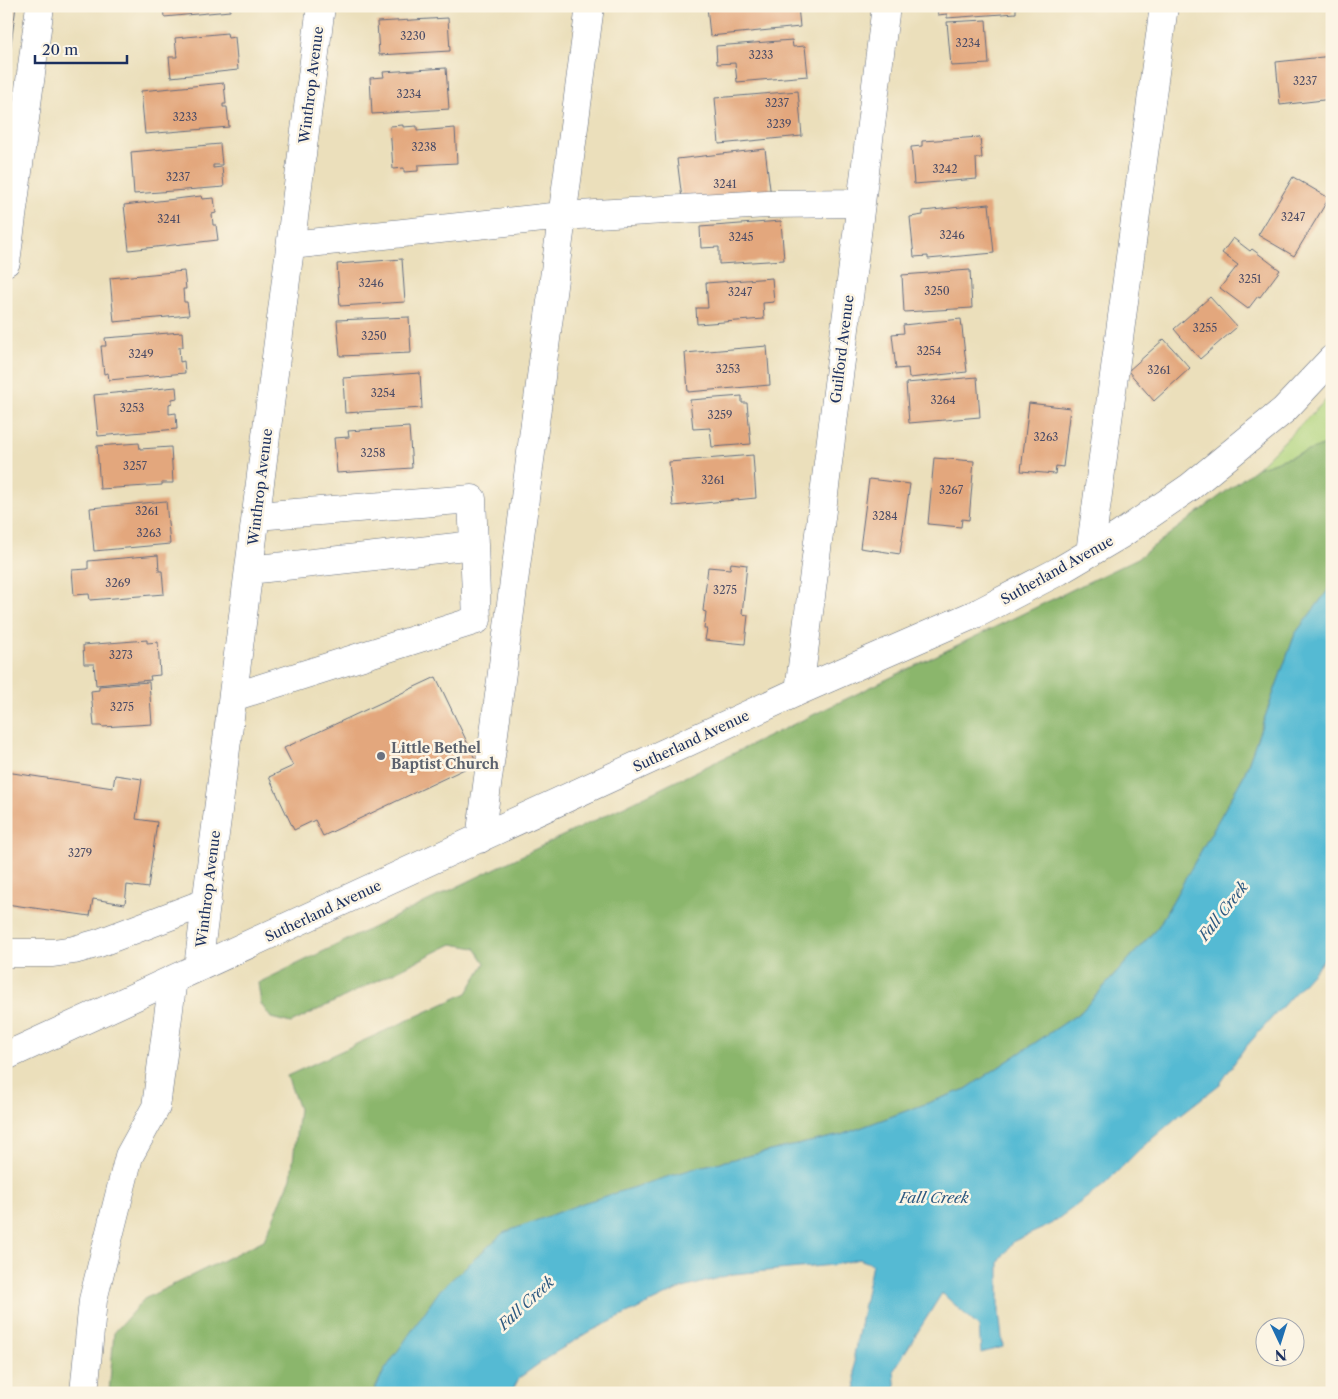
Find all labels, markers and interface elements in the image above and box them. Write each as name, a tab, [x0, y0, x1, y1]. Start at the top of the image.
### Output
street label: Winthrop Avenue	[295, 25, 327, 146]
house number: 3230	[400, 29, 426, 43]
scale bar	[35, 32, 128, 64]
house number: 3234	[956, 36, 980, 50]
text: 20 m	[42, 40, 78, 59]
house number: 3233	[749, 48, 773, 62]
house number: 3237	[1293, 74, 1318, 88]
house number: 3234	[397, 87, 421, 101]
house number: 3237	[765, 96, 790, 110]
house number: 3233	[173, 110, 197, 124]
house number: 3239	[767, 117, 791, 131]
house number: 3238	[412, 140, 436, 154]
house number: 3242	[932, 162, 958, 176]
house number: 3237	[166, 170, 191, 184]
house number: 3241	[713, 177, 737, 191]
house number: 3247	[1281, 210, 1306, 224]
house number: 3241	[157, 212, 181, 226]
house number: 3246	[939, 228, 965, 242]
house number: 3245	[729, 230, 753, 244]
house number: 3251	[1239, 272, 1262, 286]
house number: 3246	[358, 276, 384, 290]
house number: 3250	[924, 284, 950, 298]
house number: 3247	[728, 285, 753, 299]
street label: Guilford Avenue	[826, 294, 858, 404]
house number: 3255	[1193, 321, 1217, 335]
house number: 3250	[361, 329, 387, 343]
house number: 3254	[917, 344, 941, 358]
house number: 3249	[128, 347, 154, 361]
house number: 3253	[716, 362, 740, 376]
house number: 3261	[1147, 363, 1171, 377]
house number: 3254	[371, 386, 395, 400]
house number: 3264	[930, 393, 956, 407]
house number: 3253	[120, 401, 144, 415]
house number: 3259	[708, 408, 732, 422]
street label: Winthrop Avenue	[244, 427, 276, 548]
house number: 3263	[1034, 430, 1058, 444]
house number: 3258	[361, 446, 385, 460]
house number: 3257	[123, 459, 147, 473]
house number: 3261	[701, 473, 725, 487]
house number: 3267	[939, 483, 964, 497]
house number: 3261	[135, 504, 159, 518]
house number: 3284	[872, 509, 898, 523]
house number: 3263	[137, 526, 161, 540]
street label: Sutherland Avenue	[997, 531, 1117, 608]
house number: 3269	[105, 576, 131, 590]
house number: 3275	[713, 583, 737, 597]
house number: 3273	[109, 648, 133, 662]
house number: 3275	[110, 700, 134, 714]
street label: Sutherland Avenue	[630, 706, 752, 776]
place label: Little Bethel Baptist Church	[391, 739, 500, 773]
marker: Little Bethel Baptist Church	[375, 750, 387, 762]
street label: Winthrop Avenue	[192, 829, 224, 950]
house number: 3279	[68, 846, 92, 860]
street label: Sutherland Avenue	[262, 876, 384, 946]
water label: Fall Creek	[1193, 878, 1252, 945]
water label: Fall Creek	[898, 1188, 969, 1207]
water label: Fall Creek	[493, 1272, 558, 1334]
north arrow	[1256, 1316, 1306, 1366]
text: N	[1274, 1346, 1288, 1364]

